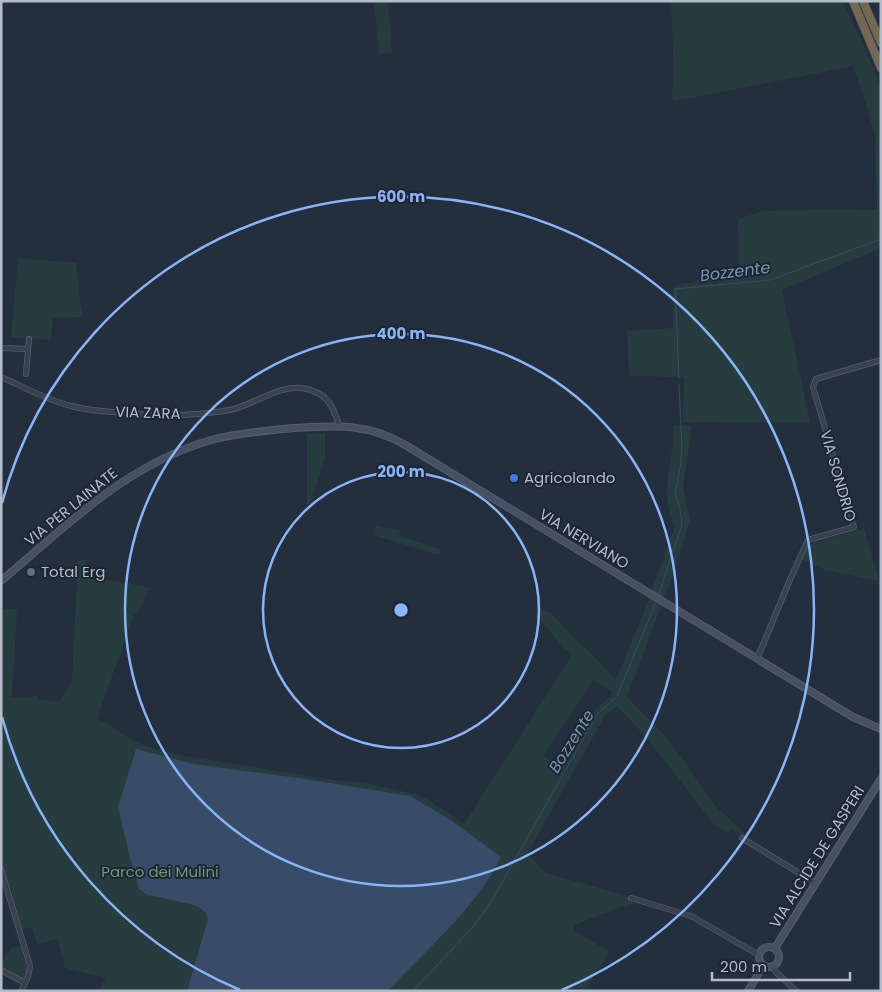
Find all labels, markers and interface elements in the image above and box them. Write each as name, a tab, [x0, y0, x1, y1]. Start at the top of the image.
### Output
text: 600 m	[377, 186, 425, 207]
water label: Bozzente	[699, 256, 772, 287]
text: 400 m	[377, 323, 426, 344]
street label: VIA ZARA	[115, 401, 181, 424]
street label: VIA SONDRIO	[815, 428, 862, 524]
text: 200 m	[377, 461, 425, 482]
street label: VIA PER LAINATE	[20, 463, 122, 551]
place label: Agricolando	[524, 467, 615, 488]
marker: Agricolando	[508, 472, 520, 484]
street label: VIA NERVIANO	[535, 503, 633, 574]
place label: Total Erg	[41, 561, 105, 582]
marker: Total Erg	[25, 566, 37, 578]
centre of rings	[392, 601, 410, 619]
water label: Bozzente	[543, 705, 600, 777]
street label: VIA ALCIDE DE GASPERI	[764, 782, 869, 932]
park label: Parco dei Mulini	[101, 861, 219, 882]
scale bar	[712, 950, 850, 982]
text: 200 m	[720, 956, 767, 977]

